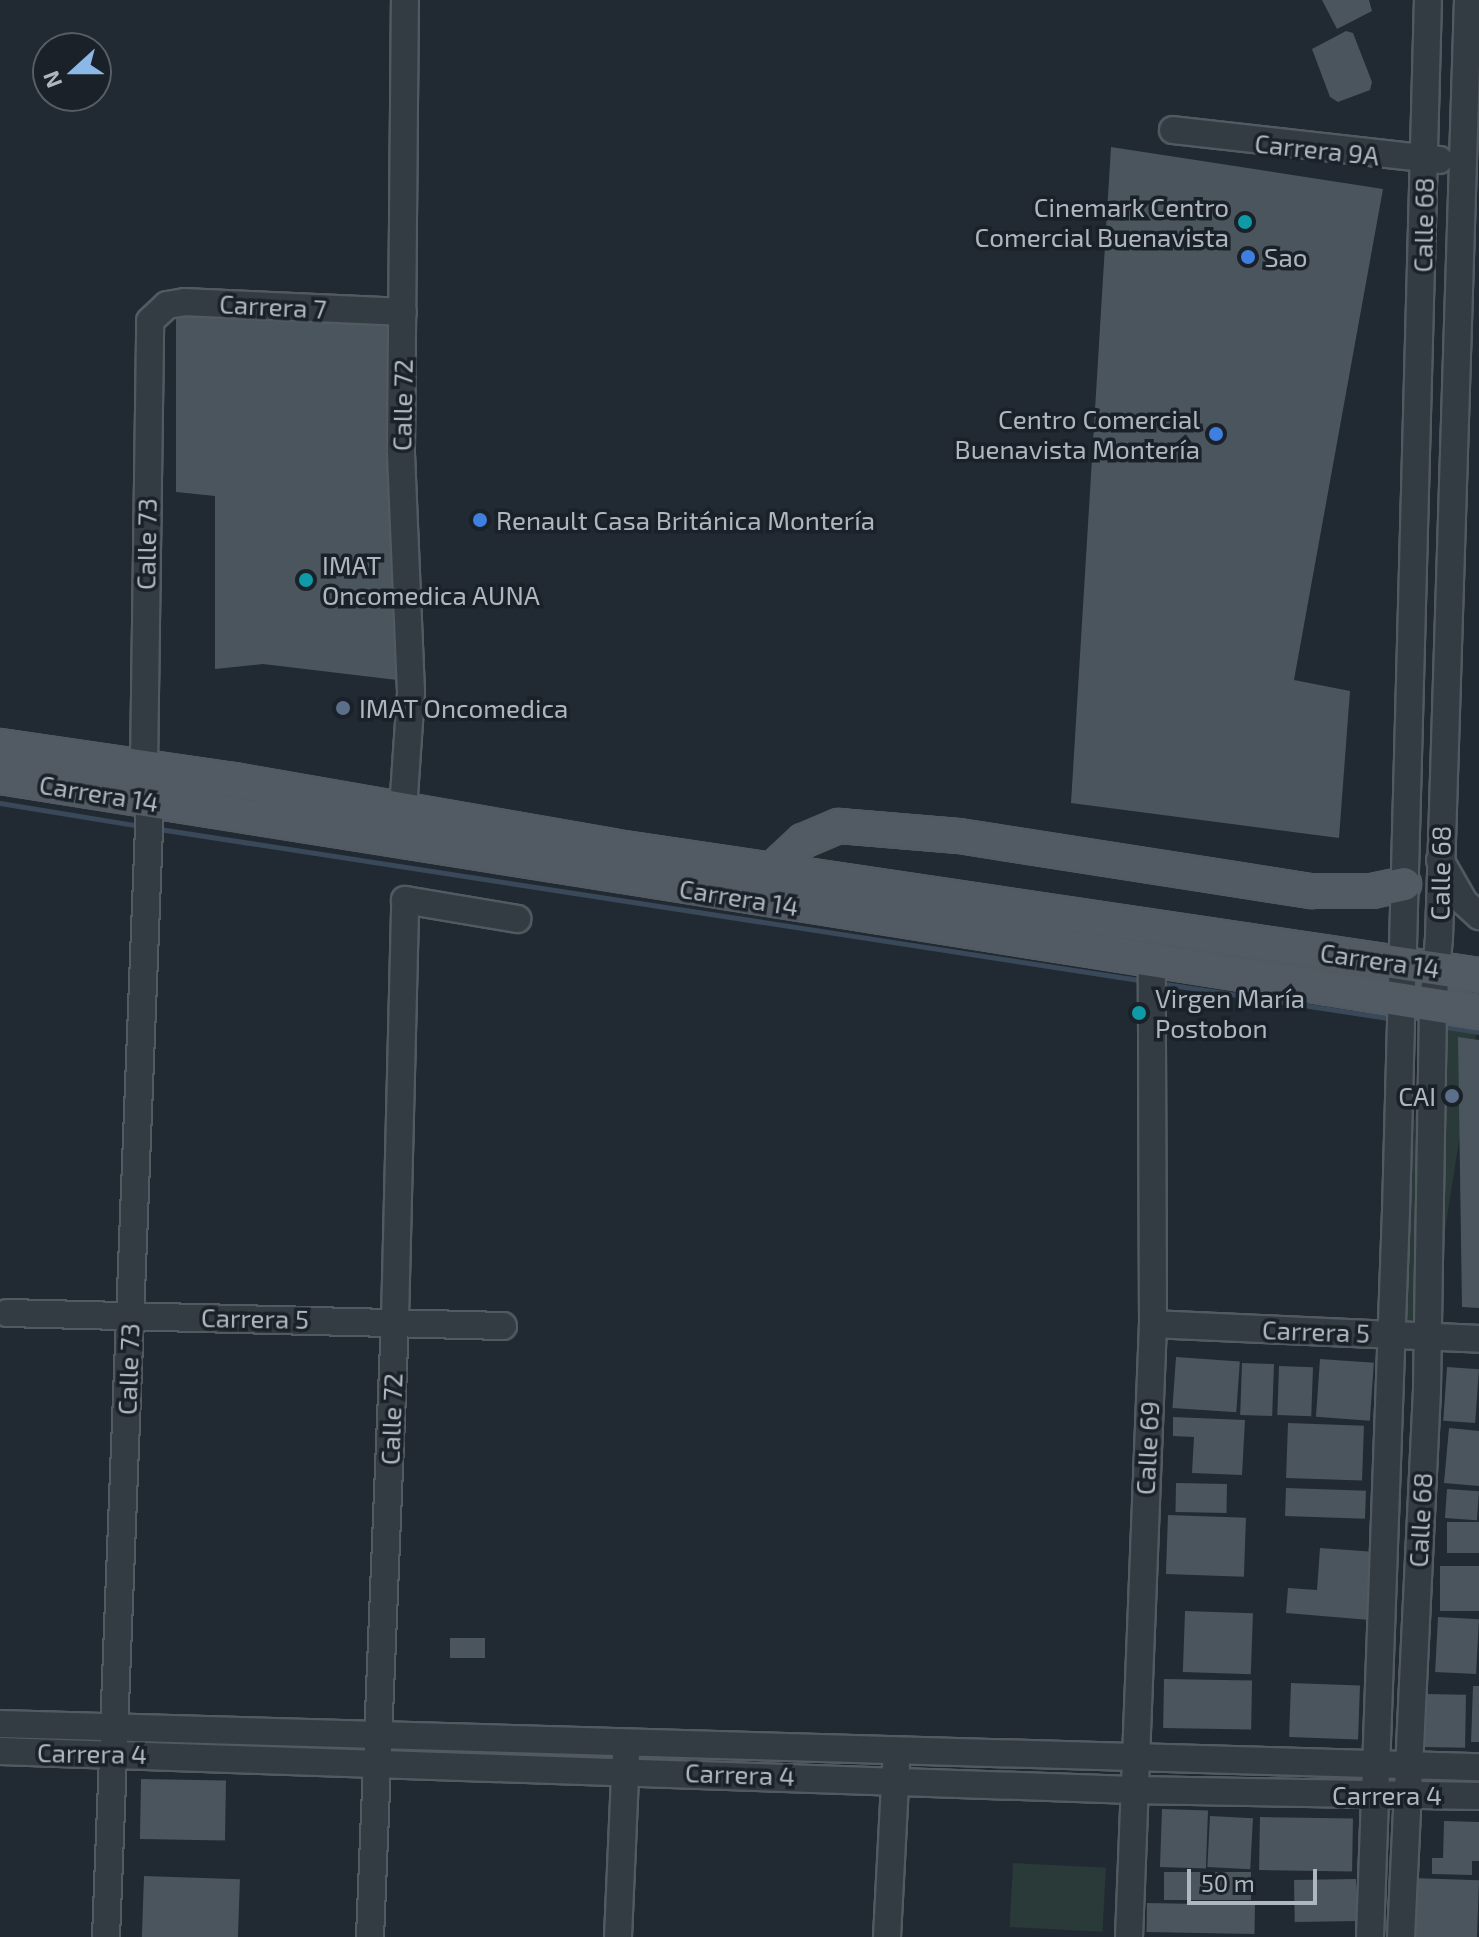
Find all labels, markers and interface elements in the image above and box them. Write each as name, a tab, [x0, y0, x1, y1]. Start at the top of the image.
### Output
north arrow	[32, 32, 112, 112]
text: N	[36, 68, 66, 92]
street label: Carrera 9A	[1253, 127, 1381, 171]
street label: Calle 68	[1407, 177, 1439, 273]
place label: Cinemark Centro Comercial Buenavista	[974, 191, 1229, 252]
marker: Cinemark Centro Comercial Buenavista	[1236, 213, 1254, 231]
place label: Sao	[1264, 241, 1308, 273]
marker: Sao	[1239, 248, 1257, 266]
street label: Carrera 7	[219, 288, 327, 324]
street label: Calle 72	[386, 359, 418, 451]
place label: Centro Comercial Buenavista Montería	[955, 403, 1200, 464]
marker: Centro Comercial Buenavista Montería	[1207, 425, 1225, 443]
street label: Calle 73	[130, 498, 162, 590]
place label: Renault Casa Británica Montería	[496, 504, 875, 536]
marker: Renault Casa Británica Montería	[471, 511, 489, 529]
place label: IMAT Oncomedica AUNA	[322, 549, 541, 610]
marker: IMAT Oncomedica AUNA	[297, 571, 315, 589]
place label: IMAT Oncomedica	[359, 692, 569, 724]
marker: IMAT Oncomedica	[334, 699, 352, 717]
street label: Carrera 14	[37, 768, 161, 818]
street label: Calle 68	[1424, 825, 1456, 921]
street label: Carrera 14	[677, 872, 801, 922]
street label: Carrera 14	[1318, 936, 1442, 984]
place label: Virgen María Postobon	[1155, 982, 1305, 1044]
marker: Virgen María Postobon	[1130, 1004, 1148, 1022]
place label: CAI	[1398, 1080, 1436, 1112]
marker: CAI	[1443, 1087, 1461, 1105]
street label: Carrera 5	[201, 1301, 309, 1335]
street label: Carrera 5	[1261, 1314, 1371, 1348]
street label: Calle 73	[111, 1322, 145, 1416]
street label: Calle 72	[374, 1372, 408, 1466]
street label: Calle 69	[1129, 1400, 1165, 1496]
street label: Calle 68	[1402, 1472, 1438, 1568]
street label: Carrera 4	[37, 1736, 147, 1770]
street label: Carrera 4	[684, 1756, 796, 1792]
street label: Carrera 4	[1332, 1779, 1442, 1811]
scale bar	[1191, 1853, 1321, 1903]
text: 50 m	[1201, 1868, 1255, 1897]

